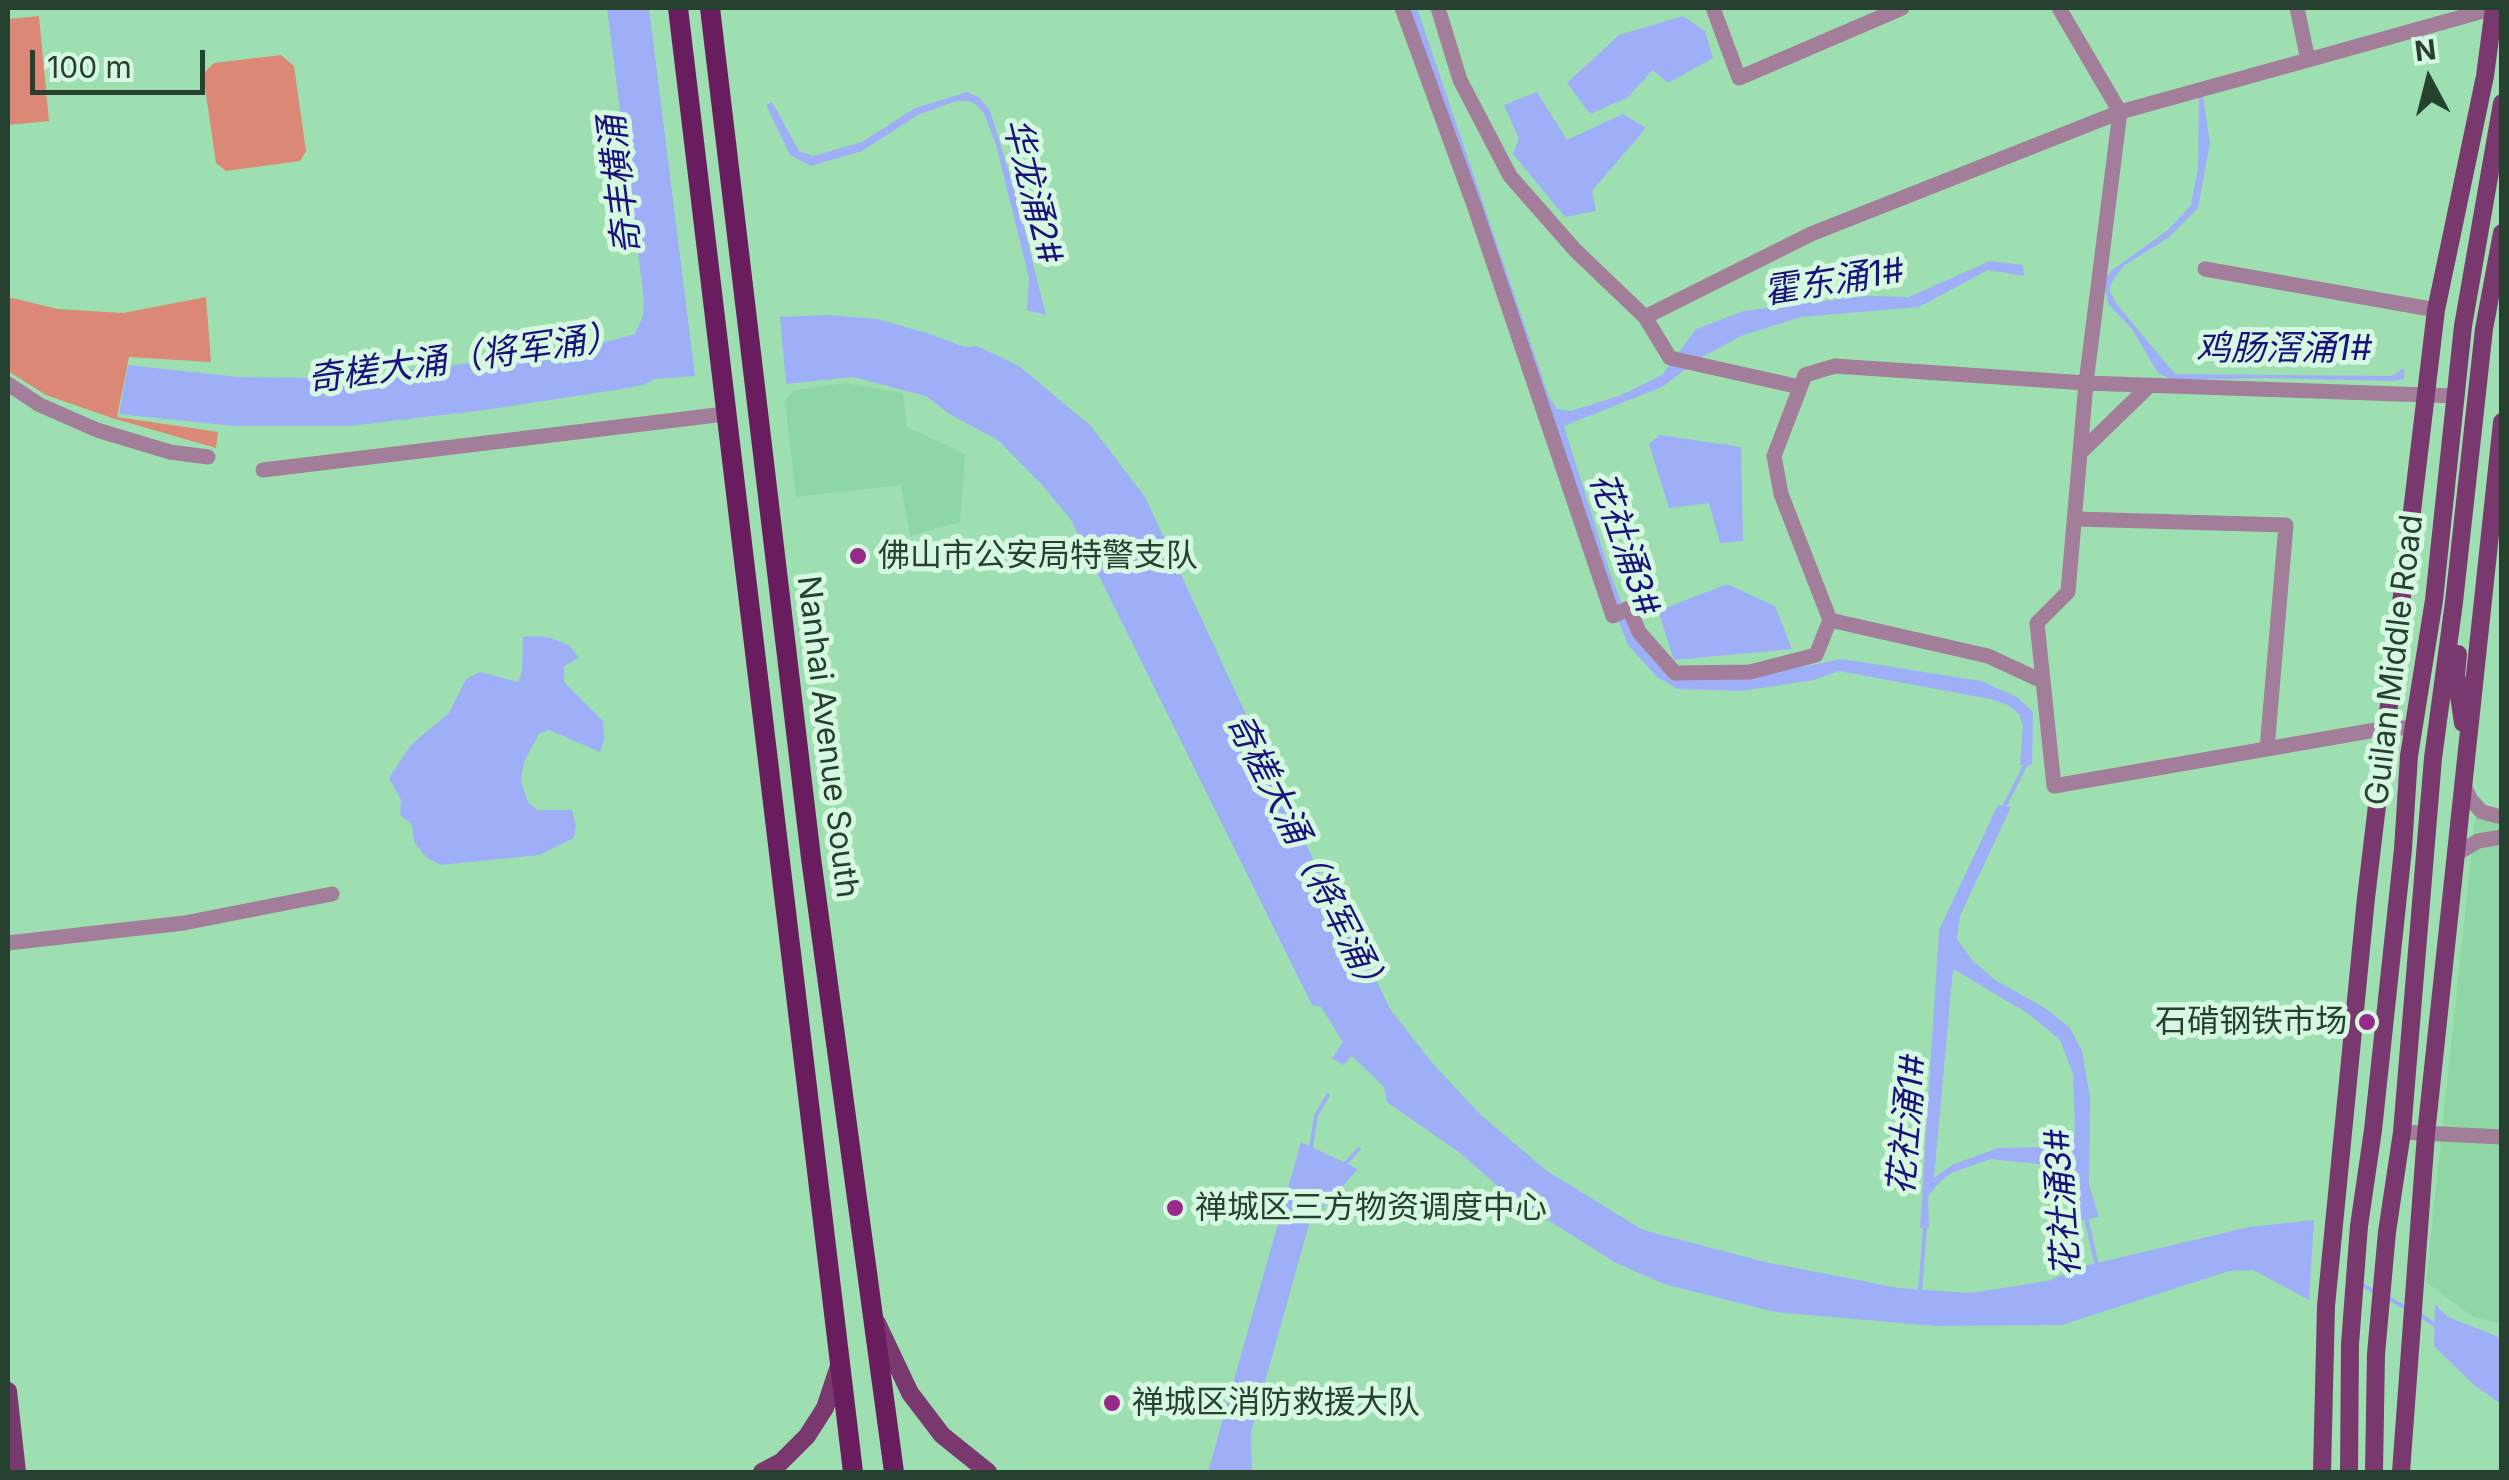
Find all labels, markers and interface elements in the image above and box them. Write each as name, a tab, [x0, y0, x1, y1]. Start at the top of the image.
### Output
scale bar	[35, 30, 210, 92]
north arrow	[2379, 30, 2479, 130]
text: N	[2413, 32, 2438, 68]
text: 100 m	[47, 49, 132, 85]
water label: 奇丰横涌	[592, 113, 650, 257]
water label: 华龙涌2#	[994, 114, 1070, 268]
water label: 霍东涌1#	[1761, 250, 1907, 314]
water label: 奇槎大涌（将军涌）	[305, 316, 623, 402]
water label: 鸡肠滘涌1#	[2196, 328, 2372, 370]
water label: 花社涌3#	[1580, 467, 1668, 621]
street label: Guilan Middle Road	[2358, 512, 2432, 808]
place label: 佛山市公安局特警支队	[878, 537, 1198, 575]
marker: 佛山市公安局特警支队	[847, 545, 869, 567]
street label: Nanhai Avenue South	[788, 574, 866, 900]
water label: 奇槎大涌（将军涌）	[1217, 707, 1397, 1007]
place label: 石𬒔钢铁市场	[2155, 1003, 2347, 1041]
marker: 石𬒔钢铁市场	[2356, 1011, 2378, 1033]
water label: 花社涌1#	[1881, 1053, 1935, 1197]
water label: 花社涌3#	[2037, 1127, 2089, 1279]
place label: 禅城区三方物资调度中心	[1195, 1189, 1547, 1227]
marker: 禅城区三方物资调度中心	[1164, 1197, 1186, 1219]
place label: 禅城区消防救援大队	[1132, 1384, 1420, 1422]
marker: 禅城区消防救援大队	[1101, 1392, 1123, 1414]

